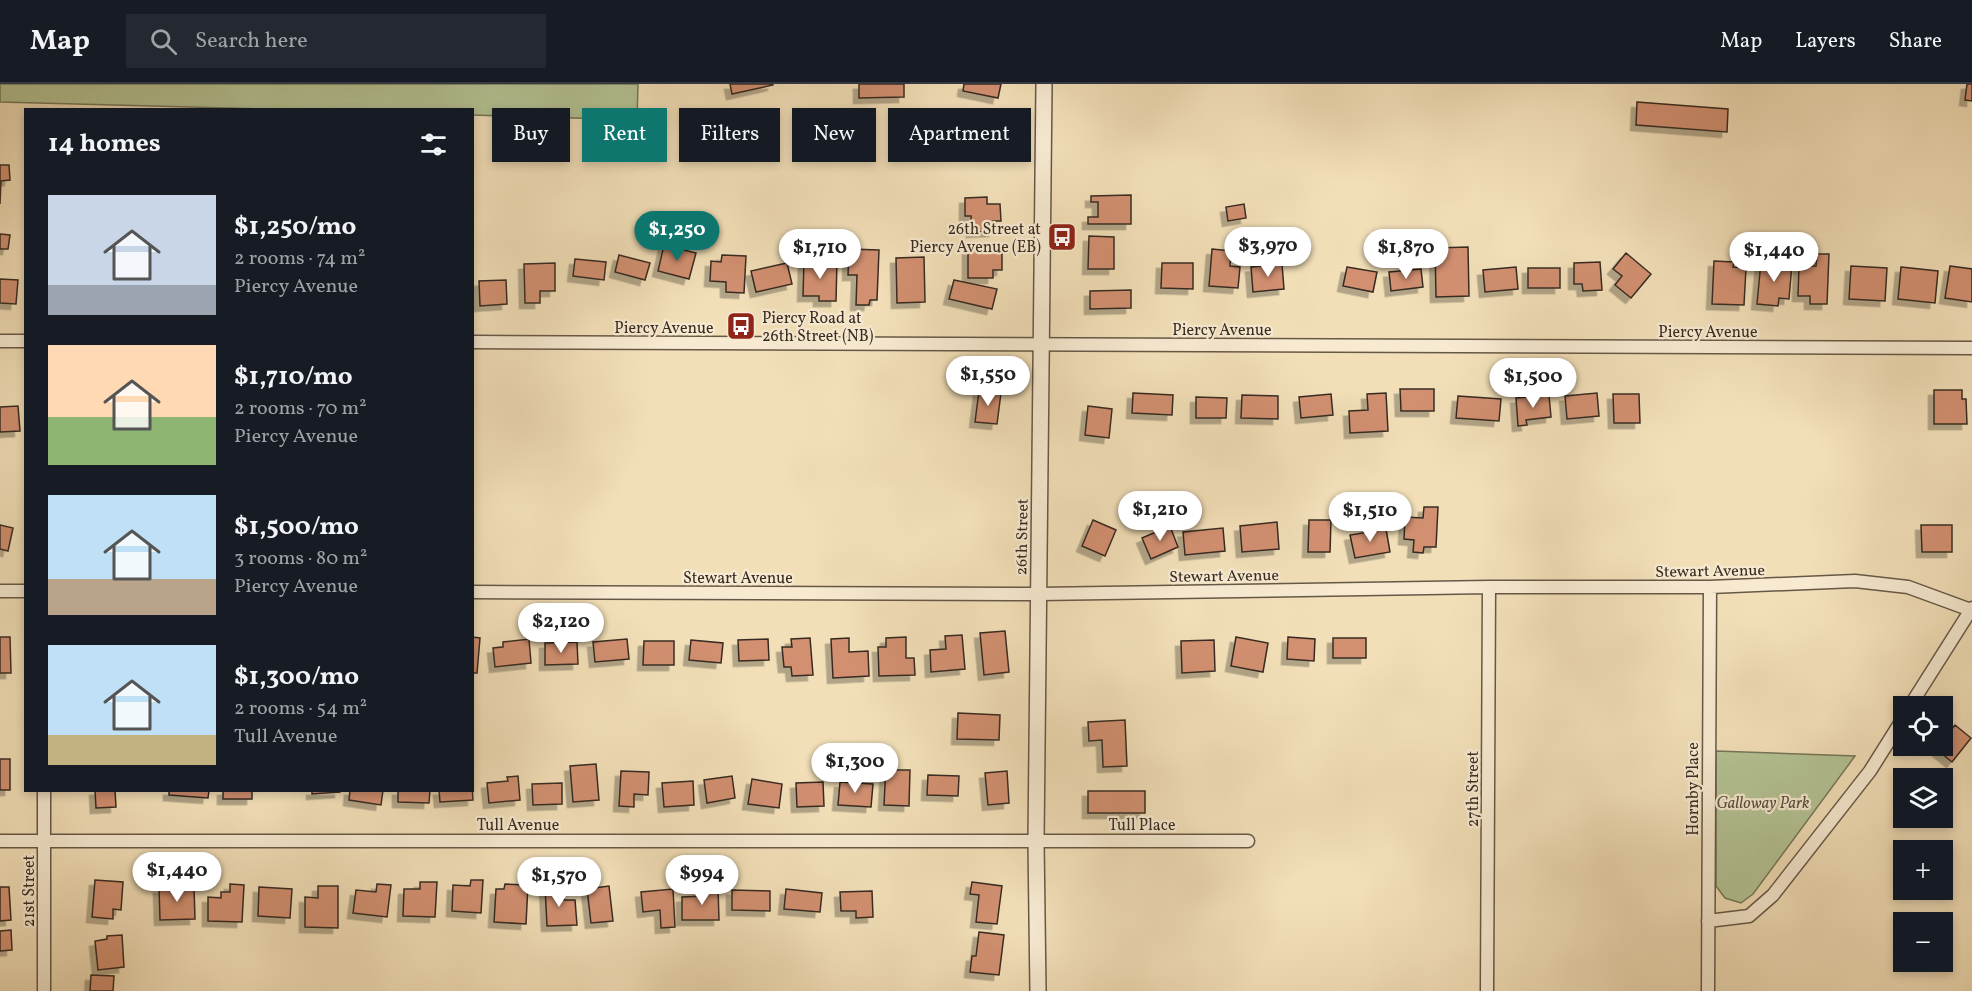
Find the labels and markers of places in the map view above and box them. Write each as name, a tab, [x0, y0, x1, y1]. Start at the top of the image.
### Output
pin: $1,250	[628, 211, 726, 262]
place label: 26th Street at Piercy Avenue (EB)	[910, 219, 1041, 259]
bus stop icon: 26th Street at Piercy Avenue (EB)	[1046, 221, 1078, 253]
pin: $3,970	[1219, 227, 1317, 278]
pin: $1,710	[771, 229, 869, 280]
pin: $1,870	[1357, 229, 1455, 280]
pin: $1,440	[1725, 232, 1823, 283]
place label: Piercy Road at 26th Street (NB)	[762, 308, 874, 348]
bus stop icon: Piercy Road at 26th Street (NB)	[725, 310, 757, 342]
pin: $1,550	[939, 356, 1037, 407]
pin: $1,500	[1484, 358, 1582, 409]
pin: $1,210	[1111, 491, 1209, 542]
pin: $1,510	[1321, 492, 1419, 543]
pin: $2,120	[512, 603, 610, 654]
pin: $1,300	[806, 743, 904, 794]
pin: $1,440	[128, 852, 226, 903]
pin: $994	[666, 855, 738, 906]
pin: $1,570	[510, 857, 608, 908]

